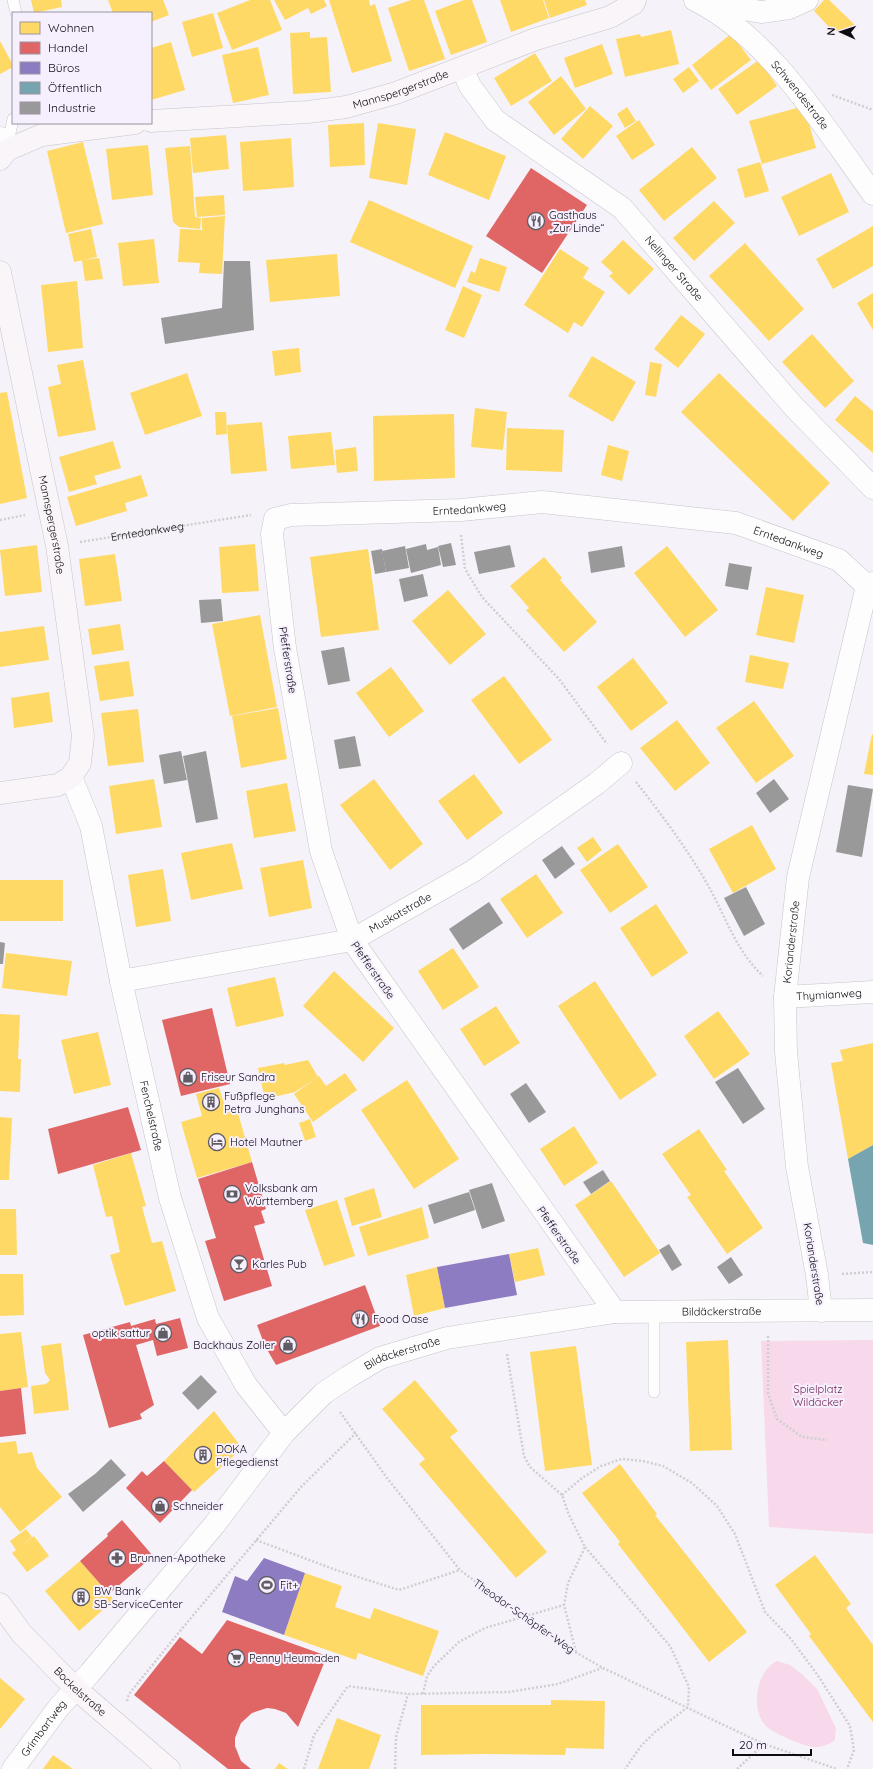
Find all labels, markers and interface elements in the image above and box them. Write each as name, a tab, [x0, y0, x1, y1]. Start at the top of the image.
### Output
legend	[12, 12, 152, 124]
north arrow	[821, 12, 861, 52]
text: Wohnen	[48, 20, 94, 35]
text: N	[824, 27, 838, 36]
text: Handel	[48, 40, 88, 55]
street label: Schwendestraße	[768, 58, 832, 132]
text: Büros	[48, 60, 80, 75]
street label: Mannspergerstraße	[351, 66, 450, 112]
text: Öffentlich	[48, 80, 102, 95]
text: Industrie	[48, 100, 96, 115]
place label: Gasthaus „Zur Linde“	[549, 208, 604, 235]
restaurant icon: Gasthaus „Zur Linde“	[526, 211, 546, 231]
street label: Nellinger Straße	[642, 233, 706, 304]
street label: Mannspergerstraße	[35, 474, 68, 575]
street label: Erntedankweg	[432, 499, 507, 518]
street label: Erntedankweg	[110, 519, 185, 544]
street label: Erntedankweg	[752, 523, 826, 561]
street label: Pfefferstraße	[276, 626, 300, 694]
street label: Muskatstraße	[366, 889, 434, 936]
street label: Korianderstraße	[780, 900, 802, 984]
street label: Pfefferstraße	[348, 938, 398, 1002]
street label: Thymianweg	[796, 986, 862, 1003]
shop icon: Friseur Sandra	[178, 1067, 198, 1087]
place label: Friseur Sandra	[201, 1070, 275, 1084]
street label: Fenchelstraße	[137, 1079, 166, 1152]
place label: Fußpflege Petra Junghans	[224, 1089, 304, 1116]
building icon: Fußpflege Petra Junghans	[201, 1092, 221, 1112]
hotel icon: Hotel Mautner	[207, 1132, 227, 1152]
place label: Hotel Mautner	[230, 1135, 303, 1149]
place label: Volksbank am Württemberg	[245, 1181, 318, 1208]
bank icon: Volksbank am Württemberg	[222, 1184, 242, 1204]
street label: Pfefferstraße	[534, 1203, 584, 1267]
street label: Korianderstraße	[801, 1222, 827, 1306]
bar icon: Karles Pub	[229, 1254, 249, 1274]
place label: Karles Pub	[252, 1257, 307, 1271]
street label: Bildäckerstraße	[682, 1304, 761, 1318]
restaurant icon: Food Oase	[350, 1309, 370, 1329]
place label: Food Oase	[373, 1312, 428, 1326]
shop icon: optik sattur	[153, 1323, 173, 1343]
place label: optik sattur	[92, 1326, 151, 1340]
street label: Bildäckerstraße	[361, 1333, 442, 1373]
shop icon: Backhaus Zoller	[278, 1335, 298, 1355]
place label: Backhaus Zoller	[193, 1338, 276, 1352]
park label: Spielplatz Wildäcker	[793, 1382, 844, 1409]
place label: DOKA Pflegedienst	[216, 1442, 279, 1469]
building icon: DOKA Pflegedienst	[193, 1445, 213, 1465]
shop icon: Schneider	[150, 1496, 170, 1516]
place label: Schneider	[173, 1499, 224, 1513]
pharmacy icon: Brunnen-Apotheke	[107, 1548, 127, 1568]
place label: Brunnen-Apotheke	[130, 1551, 226, 1565]
sports icon: Fit+	[257, 1575, 277, 1595]
street label: Theodor-Schöpfer-Weg	[471, 1576, 577, 1656]
place label: Fit+	[280, 1578, 299, 1592]
place label: BW Bank SB-ServiceCenter	[94, 1584, 184, 1611]
building icon: BW Bank SB-ServiceCenter	[71, 1587, 91, 1607]
supermarket icon: Penny Heumaden	[226, 1648, 246, 1668]
place label: Penny Heumaden	[249, 1651, 340, 1665]
street label: Bockelstraße	[51, 1664, 109, 1719]
street label: Grimbartweg	[18, 1697, 69, 1759]
scale bar	[733, 1731, 811, 1757]
text: 20 m	[739, 1737, 767, 1752]

